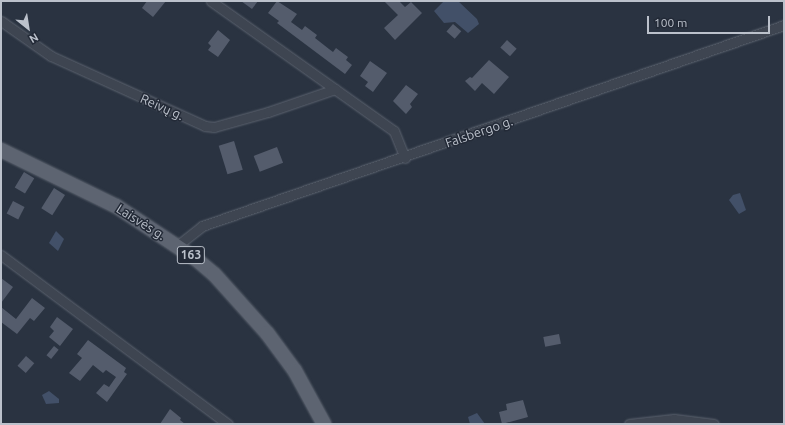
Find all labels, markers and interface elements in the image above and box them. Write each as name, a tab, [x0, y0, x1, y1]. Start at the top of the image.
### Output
north arrow	[8, 8, 48, 48]
scale bar	[649, 8, 772, 34]
text: 100 m	[654, 16, 687, 29]
text: N	[27, 31, 41, 46]
street label: Reivų g.	[138, 91, 186, 123]
street label: Falsbergo g.	[443, 113, 515, 151]
street label: Laisvės g.	[114, 201, 168, 243]
road number: 163	[176, 245, 206, 265]

